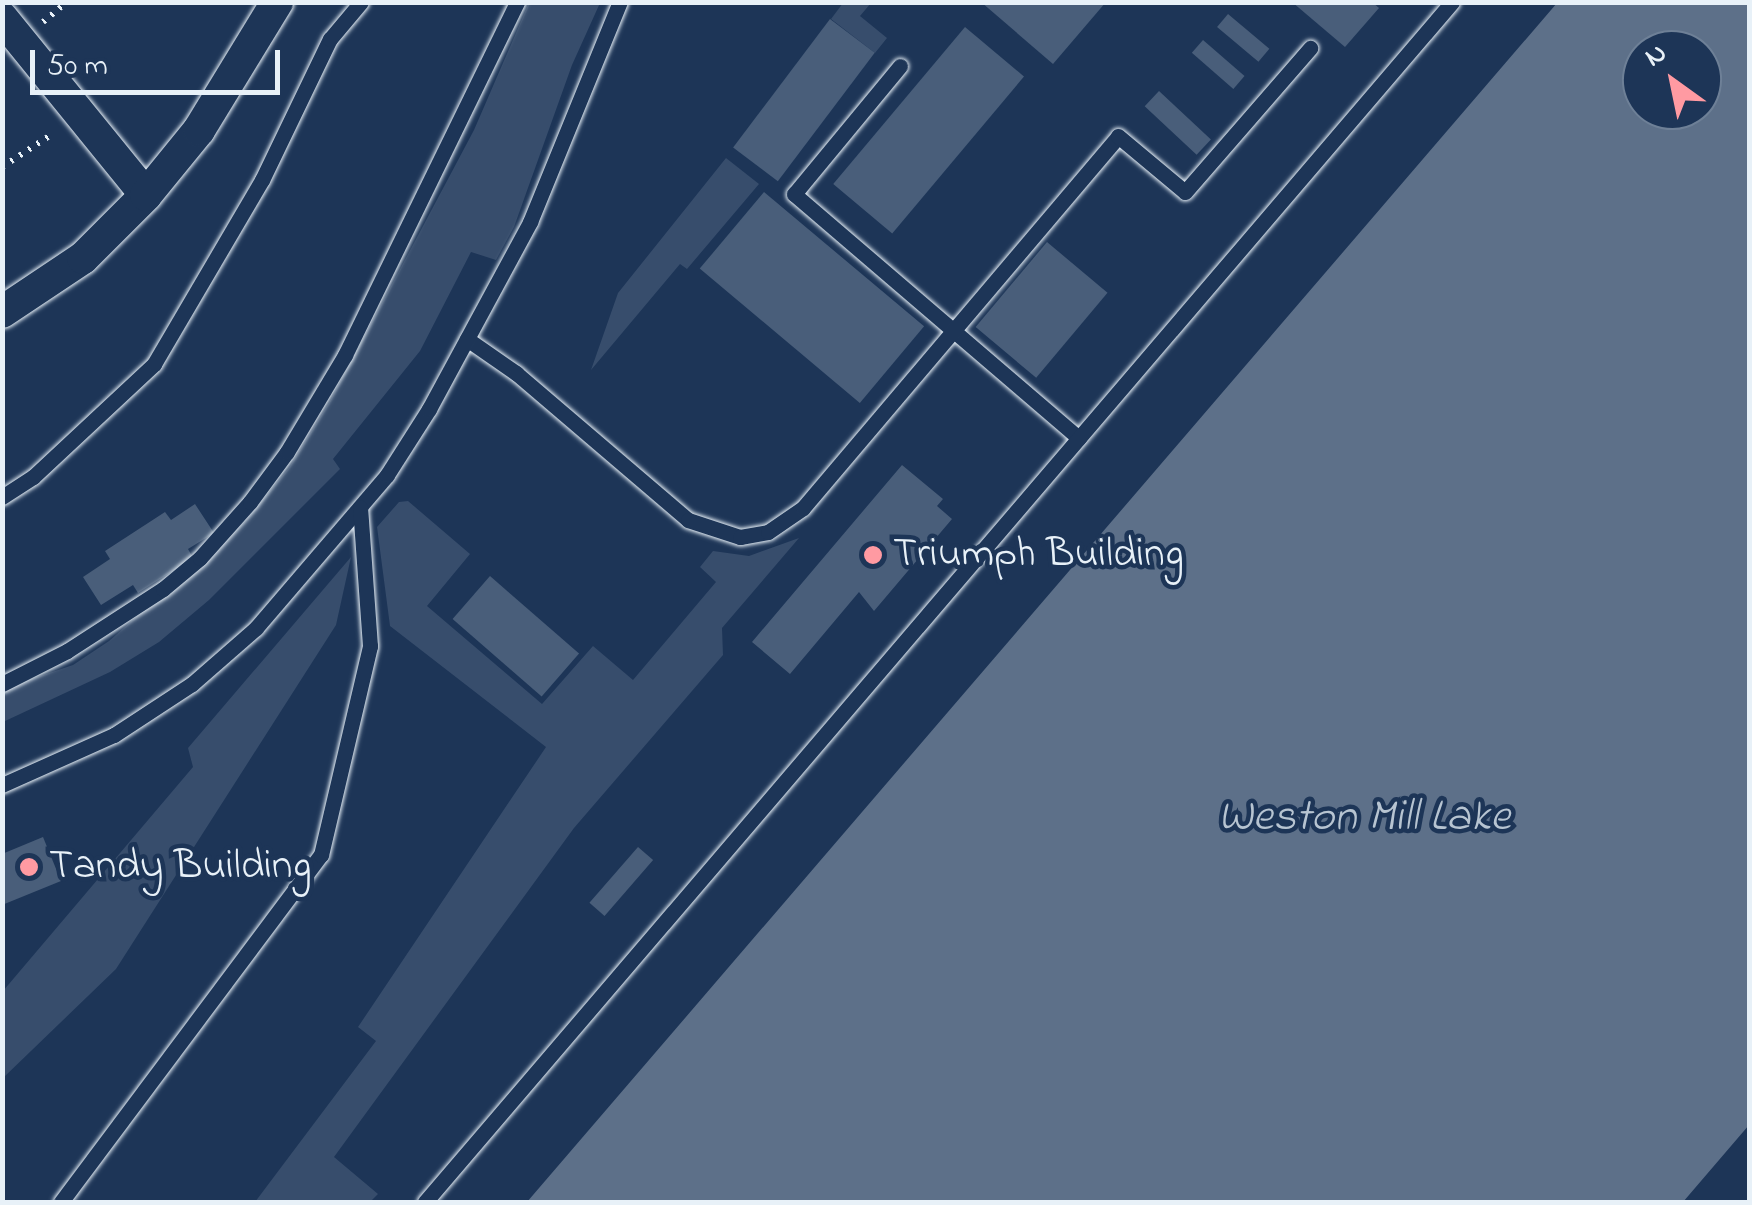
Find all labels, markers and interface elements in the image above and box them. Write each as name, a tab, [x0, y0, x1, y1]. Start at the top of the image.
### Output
scale bar	[35, 30, 285, 92]
north arrow	[1622, 30, 1722, 130]
text: N	[1637, 34, 1676, 78]
text: 50 m	[47, 45, 108, 89]
place label: Triumph Building	[893, 530, 1184, 580]
marker: Triumph Building	[862, 544, 884, 566]
water label: Weston Mill Lake	[1218, 792, 1510, 846]
place label: Tandy Building	[49, 842, 311, 892]
marker: Tandy Building	[18, 856, 40, 878]

